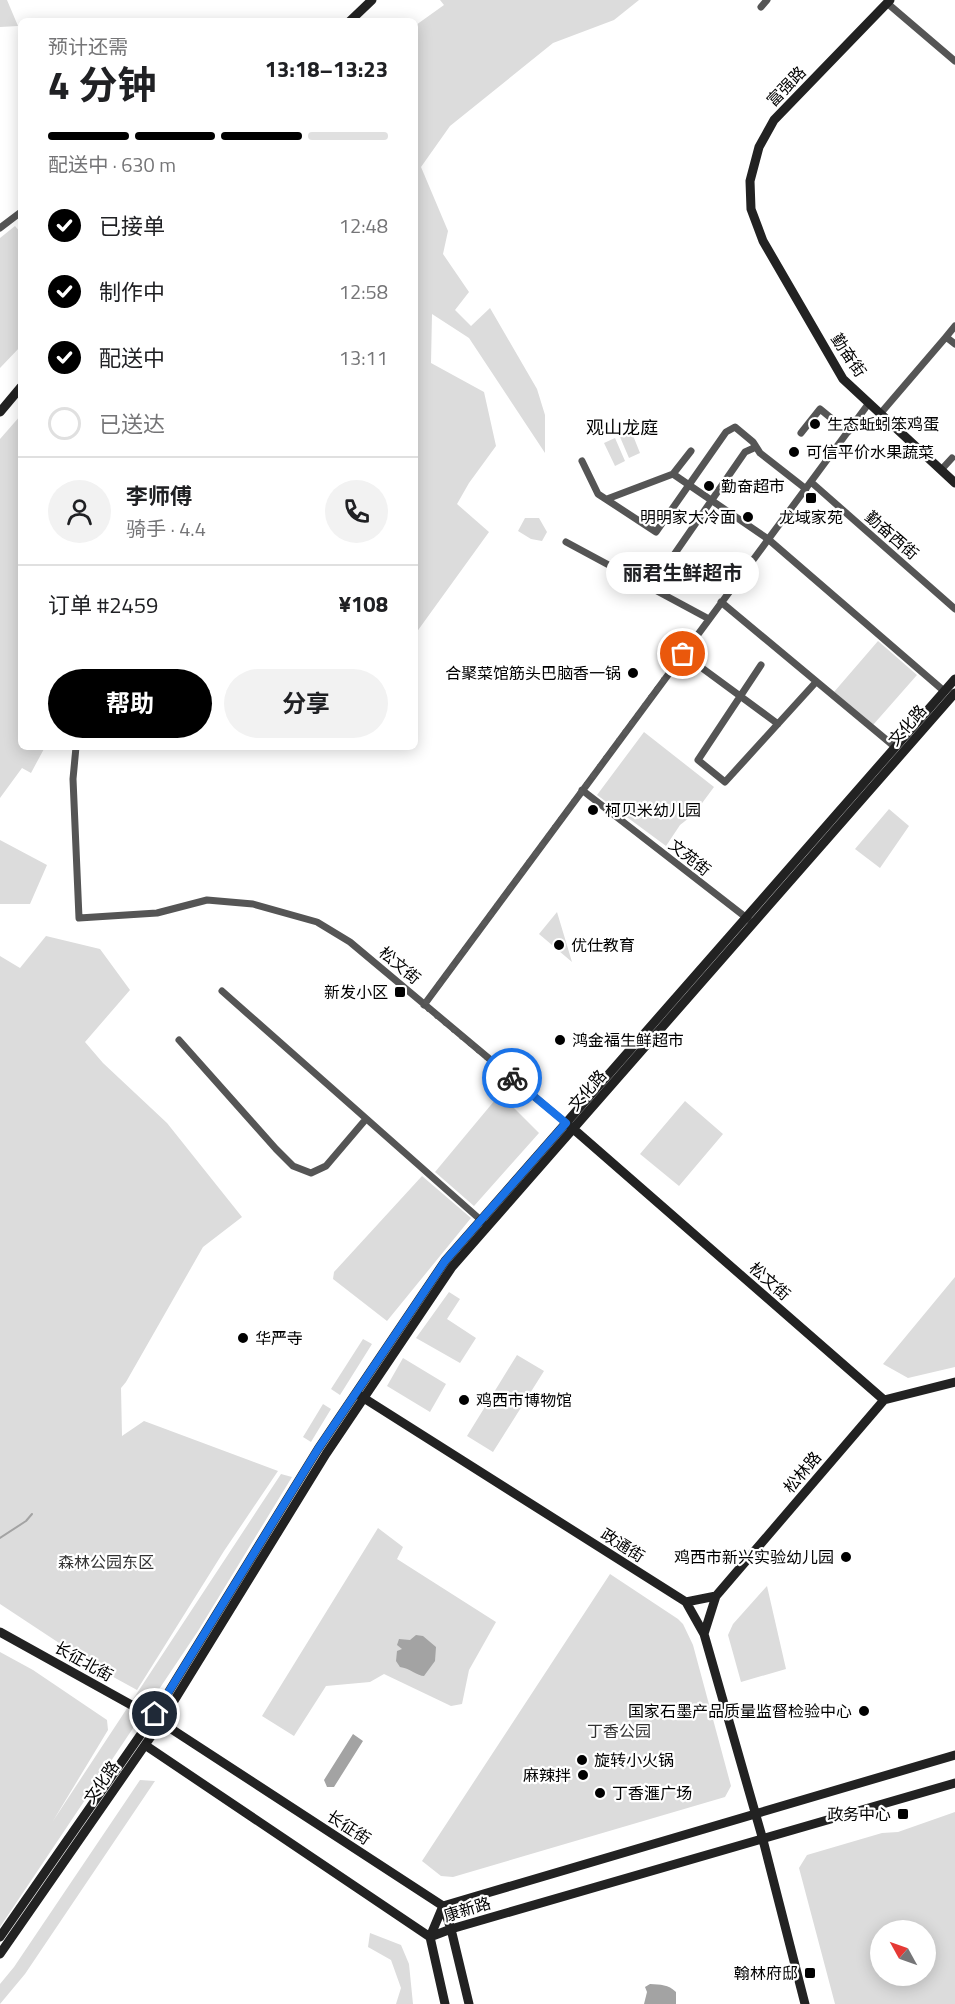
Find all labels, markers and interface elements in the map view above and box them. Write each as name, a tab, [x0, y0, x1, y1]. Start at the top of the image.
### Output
text: 预计还需	[48, 31, 128, 62]
text: 13:18–13:23	[265, 52, 388, 86]
text: 4 分钟	[48, 55, 156, 114]
street label: 富强路	[761, 60, 811, 112]
text: 配送中 · 630 m	[48, 149, 176, 180]
icon: check	[48, 209, 81, 242]
text: 已接单	[99, 209, 165, 243]
text: 12:48	[339, 210, 388, 241]
icon: check	[48, 275, 81, 308]
text: 制作中	[99, 275, 165, 309]
text: 12:58	[339, 276, 388, 307]
street label: 勤奋街	[826, 328, 872, 382]
icon: check	[48, 341, 81, 374]
text: 配送中	[99, 341, 165, 375]
text: 13:11	[339, 342, 388, 373]
text: 已送达	[99, 407, 165, 441]
place label: 生态蚯蚓笨鸡蛋	[827, 412, 939, 436]
district label: 观山龙庭	[586, 414, 658, 441]
marker: 生态蚯蚓笨鸡蛋	[808, 417, 822, 431]
place label: 可信平价水果蔬菜	[806, 440, 934, 464]
marker: 可信平价水果蔬菜	[787, 445, 801, 459]
place label: 勤奋超市	[721, 474, 785, 498]
text: 李师傅	[126, 479, 192, 513]
marker: 勤奋超市	[702, 479, 716, 493]
button: person	[48, 480, 111, 543]
button: phone	[325, 480, 388, 543]
marker: 龙域家苑	[804, 491, 818, 505]
place label: 明明家大冷面	[640, 505, 736, 529]
place label: 龙域家苑	[779, 505, 843, 529]
street label: 勤奋西街	[860, 505, 924, 565]
marker: 明明家大冷面	[741, 510, 755, 524]
text: 骑手 · 4.4	[126, 513, 206, 544]
callout: 丽君生鲜超市	[606, 552, 760, 594]
text: 丽君生鲜超市	[623, 557, 743, 588]
text: ¥108	[339, 587, 388, 621]
text: 订单 #2459	[48, 588, 158, 622]
pin	[657, 628, 708, 679]
icon: bag	[666, 637, 699, 670]
place label: 合聚菜馆筋头巴脑香一锅	[445, 661, 621, 685]
marker: 合聚菜馆筋头巴脑香一锅	[626, 666, 640, 680]
button: 帮助	[48, 669, 212, 738]
button: 分享	[224, 669, 388, 738]
street label: 文化路	[882, 699, 932, 751]
place label: 柯贝米幼儿园	[605, 798, 701, 822]
marker: 柯贝米幼儿园	[586, 803, 600, 817]
street label: 文苑街	[664, 833, 716, 881]
place label: 优仕教育	[571, 933, 635, 957]
marker: 优仕教育	[552, 938, 566, 952]
street label: 松文街	[374, 940, 426, 990]
place label: 新发小区	[324, 980, 388, 1004]
marker: 新发小区	[393, 985, 407, 999]
place label: 鸿金福生鲜超市	[572, 1028, 684, 1052]
marker: 鸿金福生鲜超市	[553, 1033, 567, 1047]
courier	[482, 1048, 542, 1108]
icon: bike	[496, 1062, 529, 1095]
street label: 文化路	[562, 1064, 612, 1116]
street label: 松文街	[744, 1256, 796, 1306]
place label: 华严寺	[255, 1326, 303, 1350]
marker: 华严寺	[236, 1331, 250, 1345]
place label: 鸡西市博物馆	[476, 1388, 572, 1412]
marker: 鸡西市博物馆	[457, 1393, 471, 1407]
street label: 松林路	[777, 1446, 827, 1498]
street label: 政通街	[596, 1522, 650, 1568]
place label: 鸡西市新兴实验幼儿园	[674, 1545, 834, 1569]
park label: 森林公园东区	[58, 1550, 154, 1574]
marker: 鸡西市新兴实验幼儿园	[839, 1550, 853, 1564]
street label: 长征北街	[50, 1635, 118, 1687]
pin	[129, 1688, 180, 1739]
icon: home	[138, 1697, 171, 1730]
place label: 国家石墨产品质量监督检验中心	[628, 1699, 852, 1723]
marker: 国家石墨产品质量监督检验中心	[857, 1704, 871, 1718]
park label: 丁香公园	[587, 1719, 651, 1743]
place label: 旋转小火锅	[594, 1748, 674, 1772]
marker: 旋转小火锅	[575, 1753, 589, 1767]
street label: 文化路	[77, 1755, 125, 1809]
place label: 麻辣拌	[523, 1763, 571, 1787]
marker: 麻辣拌	[576, 1768, 590, 1782]
place label: 丁香滙广场	[612, 1781, 692, 1805]
marker: 丁香滙广场	[593, 1786, 607, 1800]
place label: 政务中心	[827, 1802, 891, 1826]
street label: 长征街	[322, 1804, 376, 1850]
marker: 政务中心	[896, 1807, 910, 1821]
street label: 康新路	[441, 1891, 493, 1927]
north arrow	[870, 1920, 936, 1986]
map controls	[870, 1920, 936, 1986]
place label: 翰林府邸	[734, 1961, 798, 1985]
marker: 翰林府邸	[803, 1966, 817, 1980]

